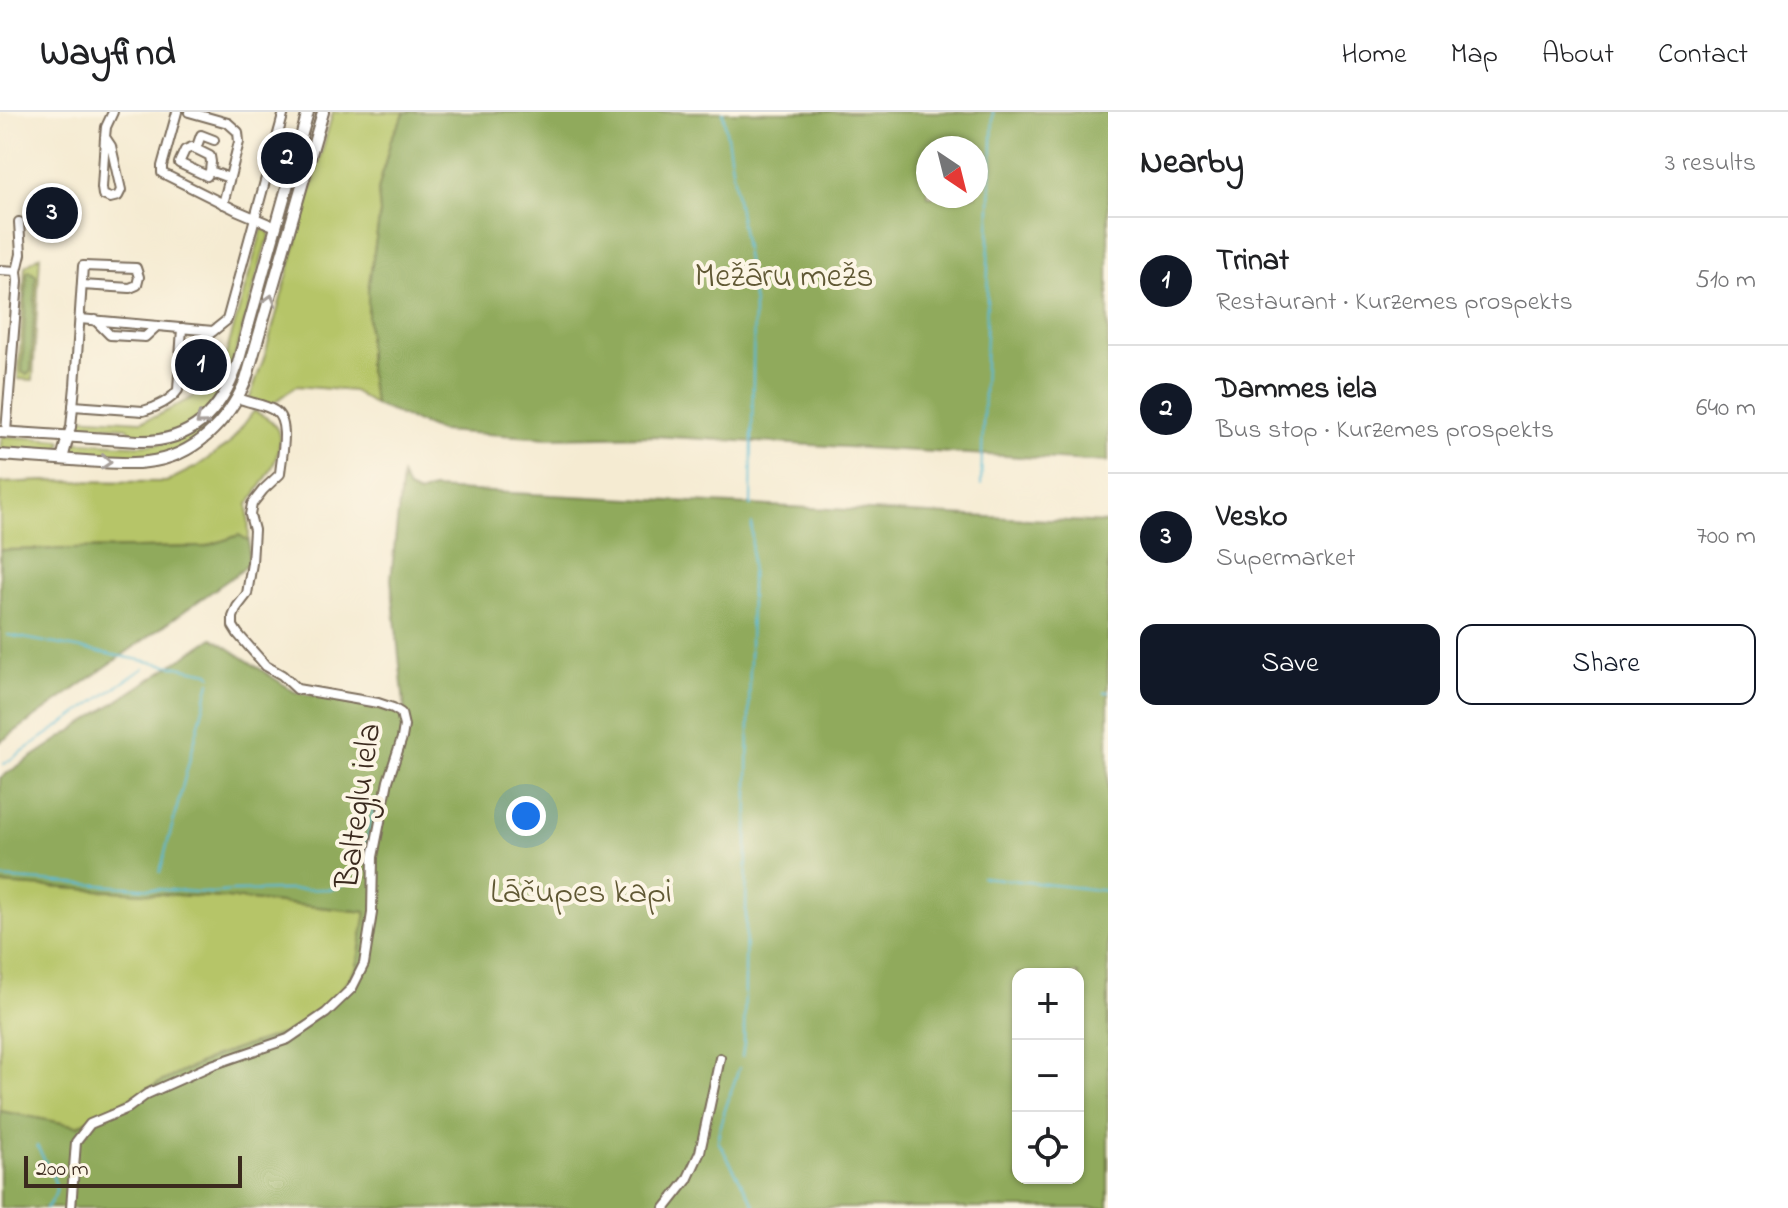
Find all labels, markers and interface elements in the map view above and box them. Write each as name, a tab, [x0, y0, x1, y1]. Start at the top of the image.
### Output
text: Wayfind	[40, 27, 176, 83]
text: Home	[1341, 35, 1407, 76]
text: Map	[1451, 35, 1498, 76]
text: About	[1542, 35, 1614, 76]
text: Contact	[1658, 35, 1748, 76]
pin: 2	[261, 128, 313, 188]
north arrow	[916, 136, 988, 208]
text: Nearby	[1140, 139, 1244, 189]
text: 3 results	[1665, 145, 1756, 183]
pin: 3	[26, 183, 78, 243]
text: Trinat	[1216, 240, 1289, 284]
park label: Mežāru mežs	[695, 253, 873, 303]
text: 1	[1162, 262, 1170, 300]
text: 510 m	[1695, 262, 1756, 300]
text: Restaurant · Kurzemes prospekts	[1216, 284, 1573, 322]
one-way arrow	[260, 294, 277, 308]
pin: 1	[175, 335, 227, 395]
text: Dammes iela	[1216, 368, 1377, 412]
text: 2	[1160, 390, 1172, 428]
text: 640 m	[1696, 390, 1756, 428]
one-way arrow	[196, 410, 211, 425]
text: Bus stop · Kurzemes prospekts	[1216, 412, 1554, 450]
one-way arrow	[100, 453, 113, 470]
text: Vesko	[1216, 496, 1288, 540]
text: 3	[1161, 518, 1171, 556]
text: 700 m	[1696, 518, 1756, 556]
text: Supermarket	[1216, 540, 1355, 578]
button: Save	[1140, 624, 1440, 705]
button: Share	[1456, 624, 1756, 705]
street label: Baltegļu iela	[324, 720, 396, 893]
your location	[506, 796, 546, 836]
park label: Lāčupes kapi	[490, 869, 672, 919]
map controls	[1012, 968, 1084, 1184]
button: +	[1012, 968, 1084, 1040]
button: −	[1012, 1040, 1084, 1112]
button: locate	[1012, 1112, 1084, 1184]
scale bar	[24, 1152, 242, 1188]
text: 200 m	[36, 1154, 89, 1186]

